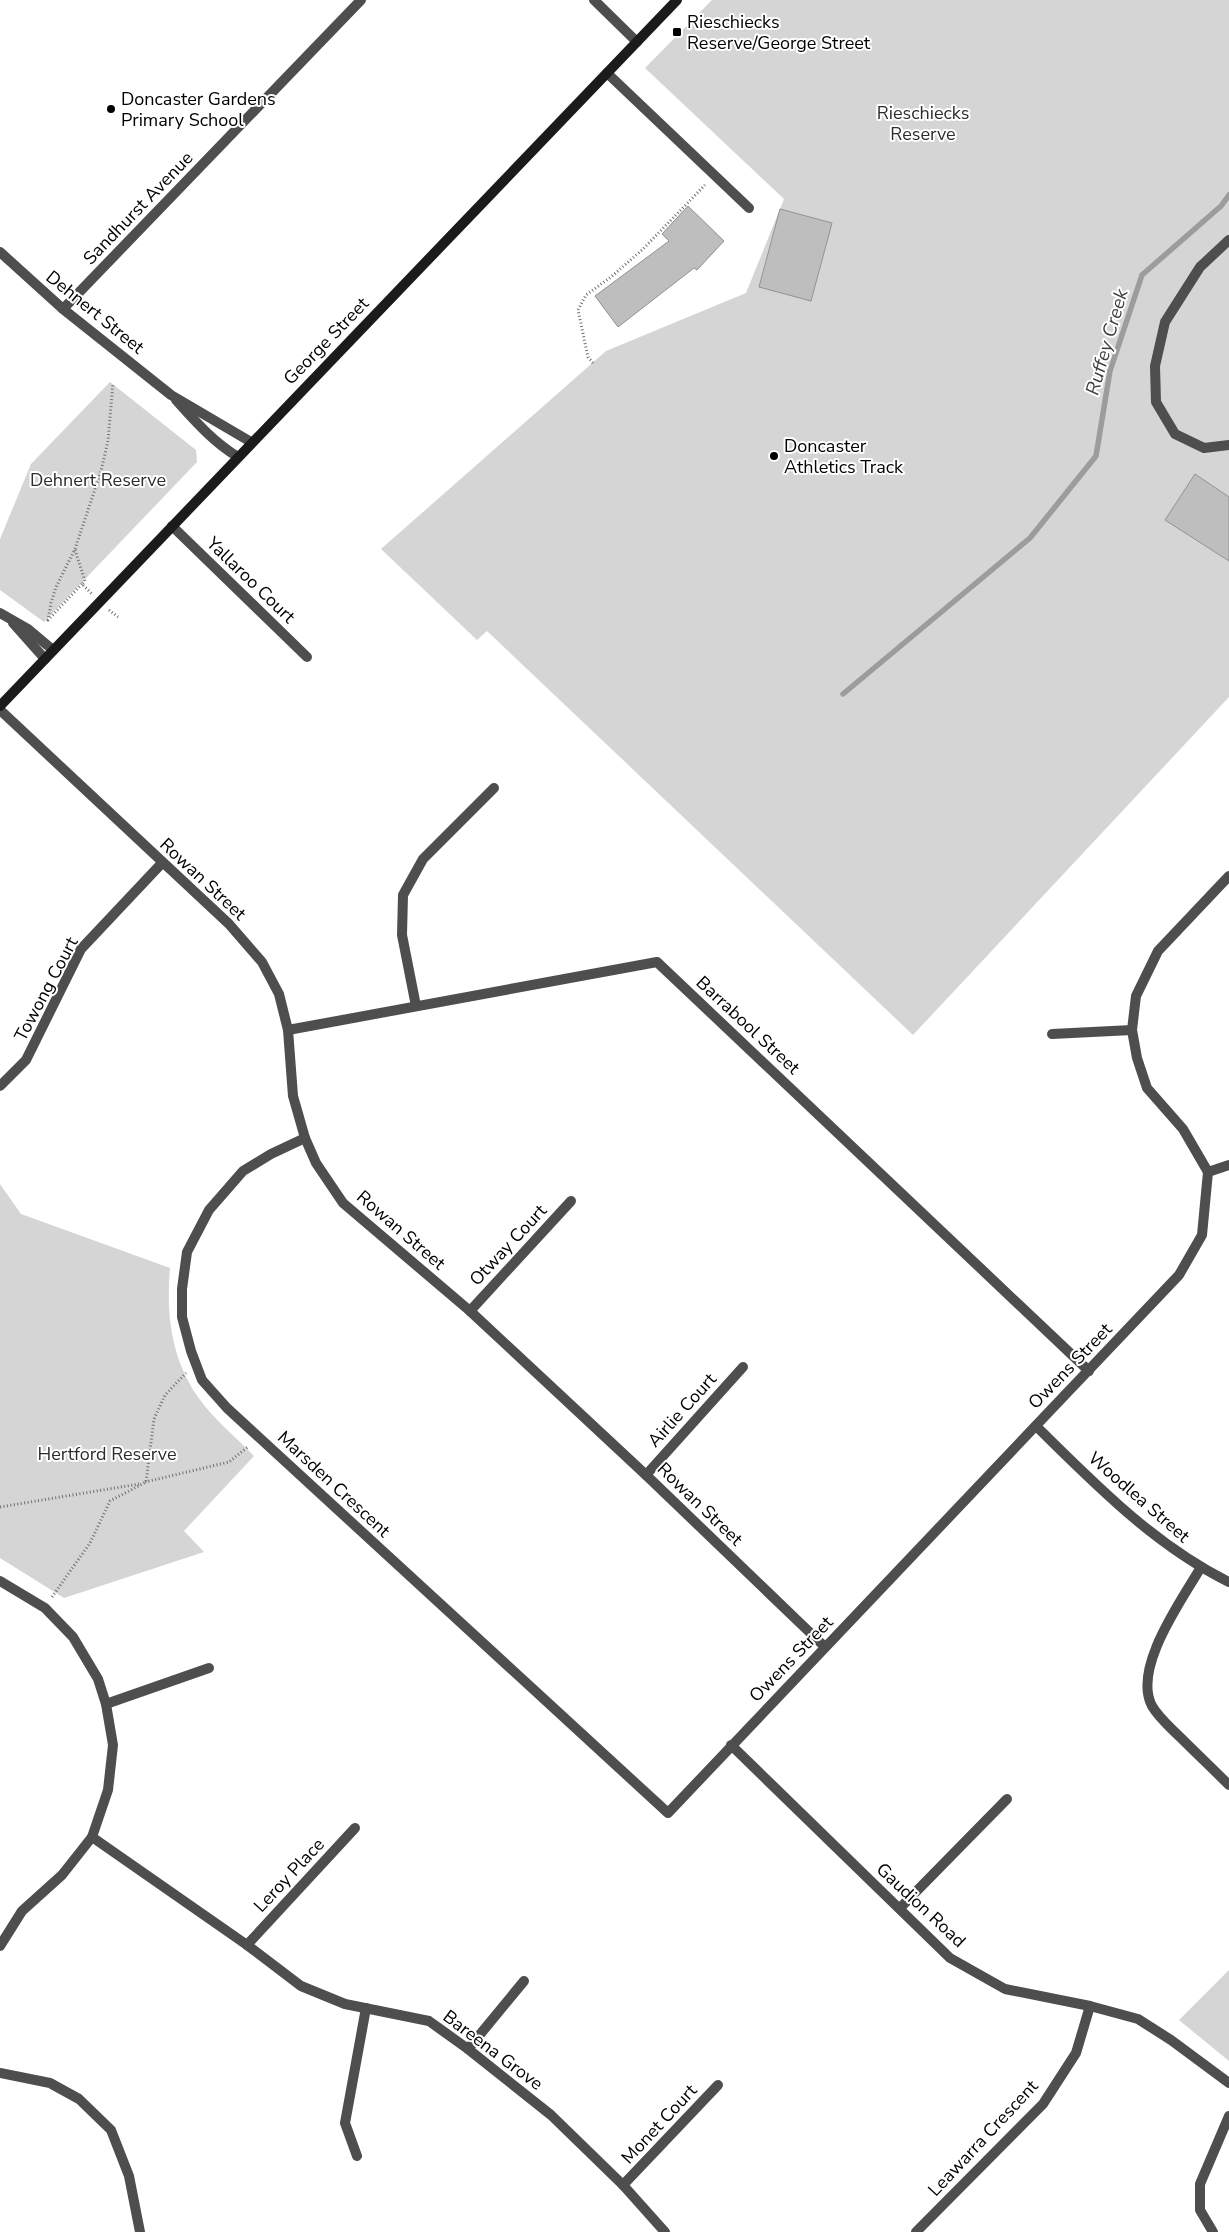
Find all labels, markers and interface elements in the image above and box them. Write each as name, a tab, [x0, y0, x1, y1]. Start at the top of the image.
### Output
place label: Rieschiecks Reserve/George Street	[687, 10, 871, 55]
marker: Rieschiecks Reserve/George Street	[671, 26, 683, 38]
place label: Doncaster Gardens Primary School	[121, 87, 276, 132]
park label: Rieschiecks Reserve	[877, 101, 969, 146]
marker: Doncaster Gardens Primary School	[105, 103, 117, 115]
street label: Sandhurst Avenue	[78, 146, 198, 270]
street label: Dehnert Street	[41, 265, 150, 359]
water label: Ruffey Creek	[1079, 285, 1135, 398]
street label: George Street	[278, 292, 374, 390]
place label: Doncaster Athletics Track	[784, 434, 904, 479]
marker: Doncaster Athletics Track	[768, 450, 780, 462]
park label: Dehnert Reserve	[30, 468, 166, 492]
street label: Yallaroo Court	[201, 531, 301, 629]
street label: Rowan Street	[155, 833, 252, 926]
street label: Towong Court	[9, 932, 84, 1045]
street label: Barrabool Street	[691, 971, 806, 1080]
street label: Rowan Street	[352, 1185, 451, 1276]
street label: Otway Court	[464, 1199, 552, 1291]
street label: Owens Street	[1023, 1317, 1118, 1414]
street label: Airlie Court	[642, 1367, 722, 1452]
street label: Marsden Crescent	[273, 1426, 396, 1543]
park label: Hertford Reserve	[37, 1442, 177, 1466]
street label: Woodlea Street	[1083, 1446, 1195, 1548]
street label: Rowan Street	[652, 1457, 748, 1551]
street label: Owens Street	[744, 1610, 839, 1707]
street label: Leroy Place	[248, 1833, 330, 1917]
street label: Gaudion Road	[871, 1857, 971, 1953]
street label: Bareena Grove	[438, 2004, 548, 2096]
street label: Leawarra Crescent	[923, 2074, 1044, 2201]
street label: Monet Court	[616, 2078, 703, 2169]

